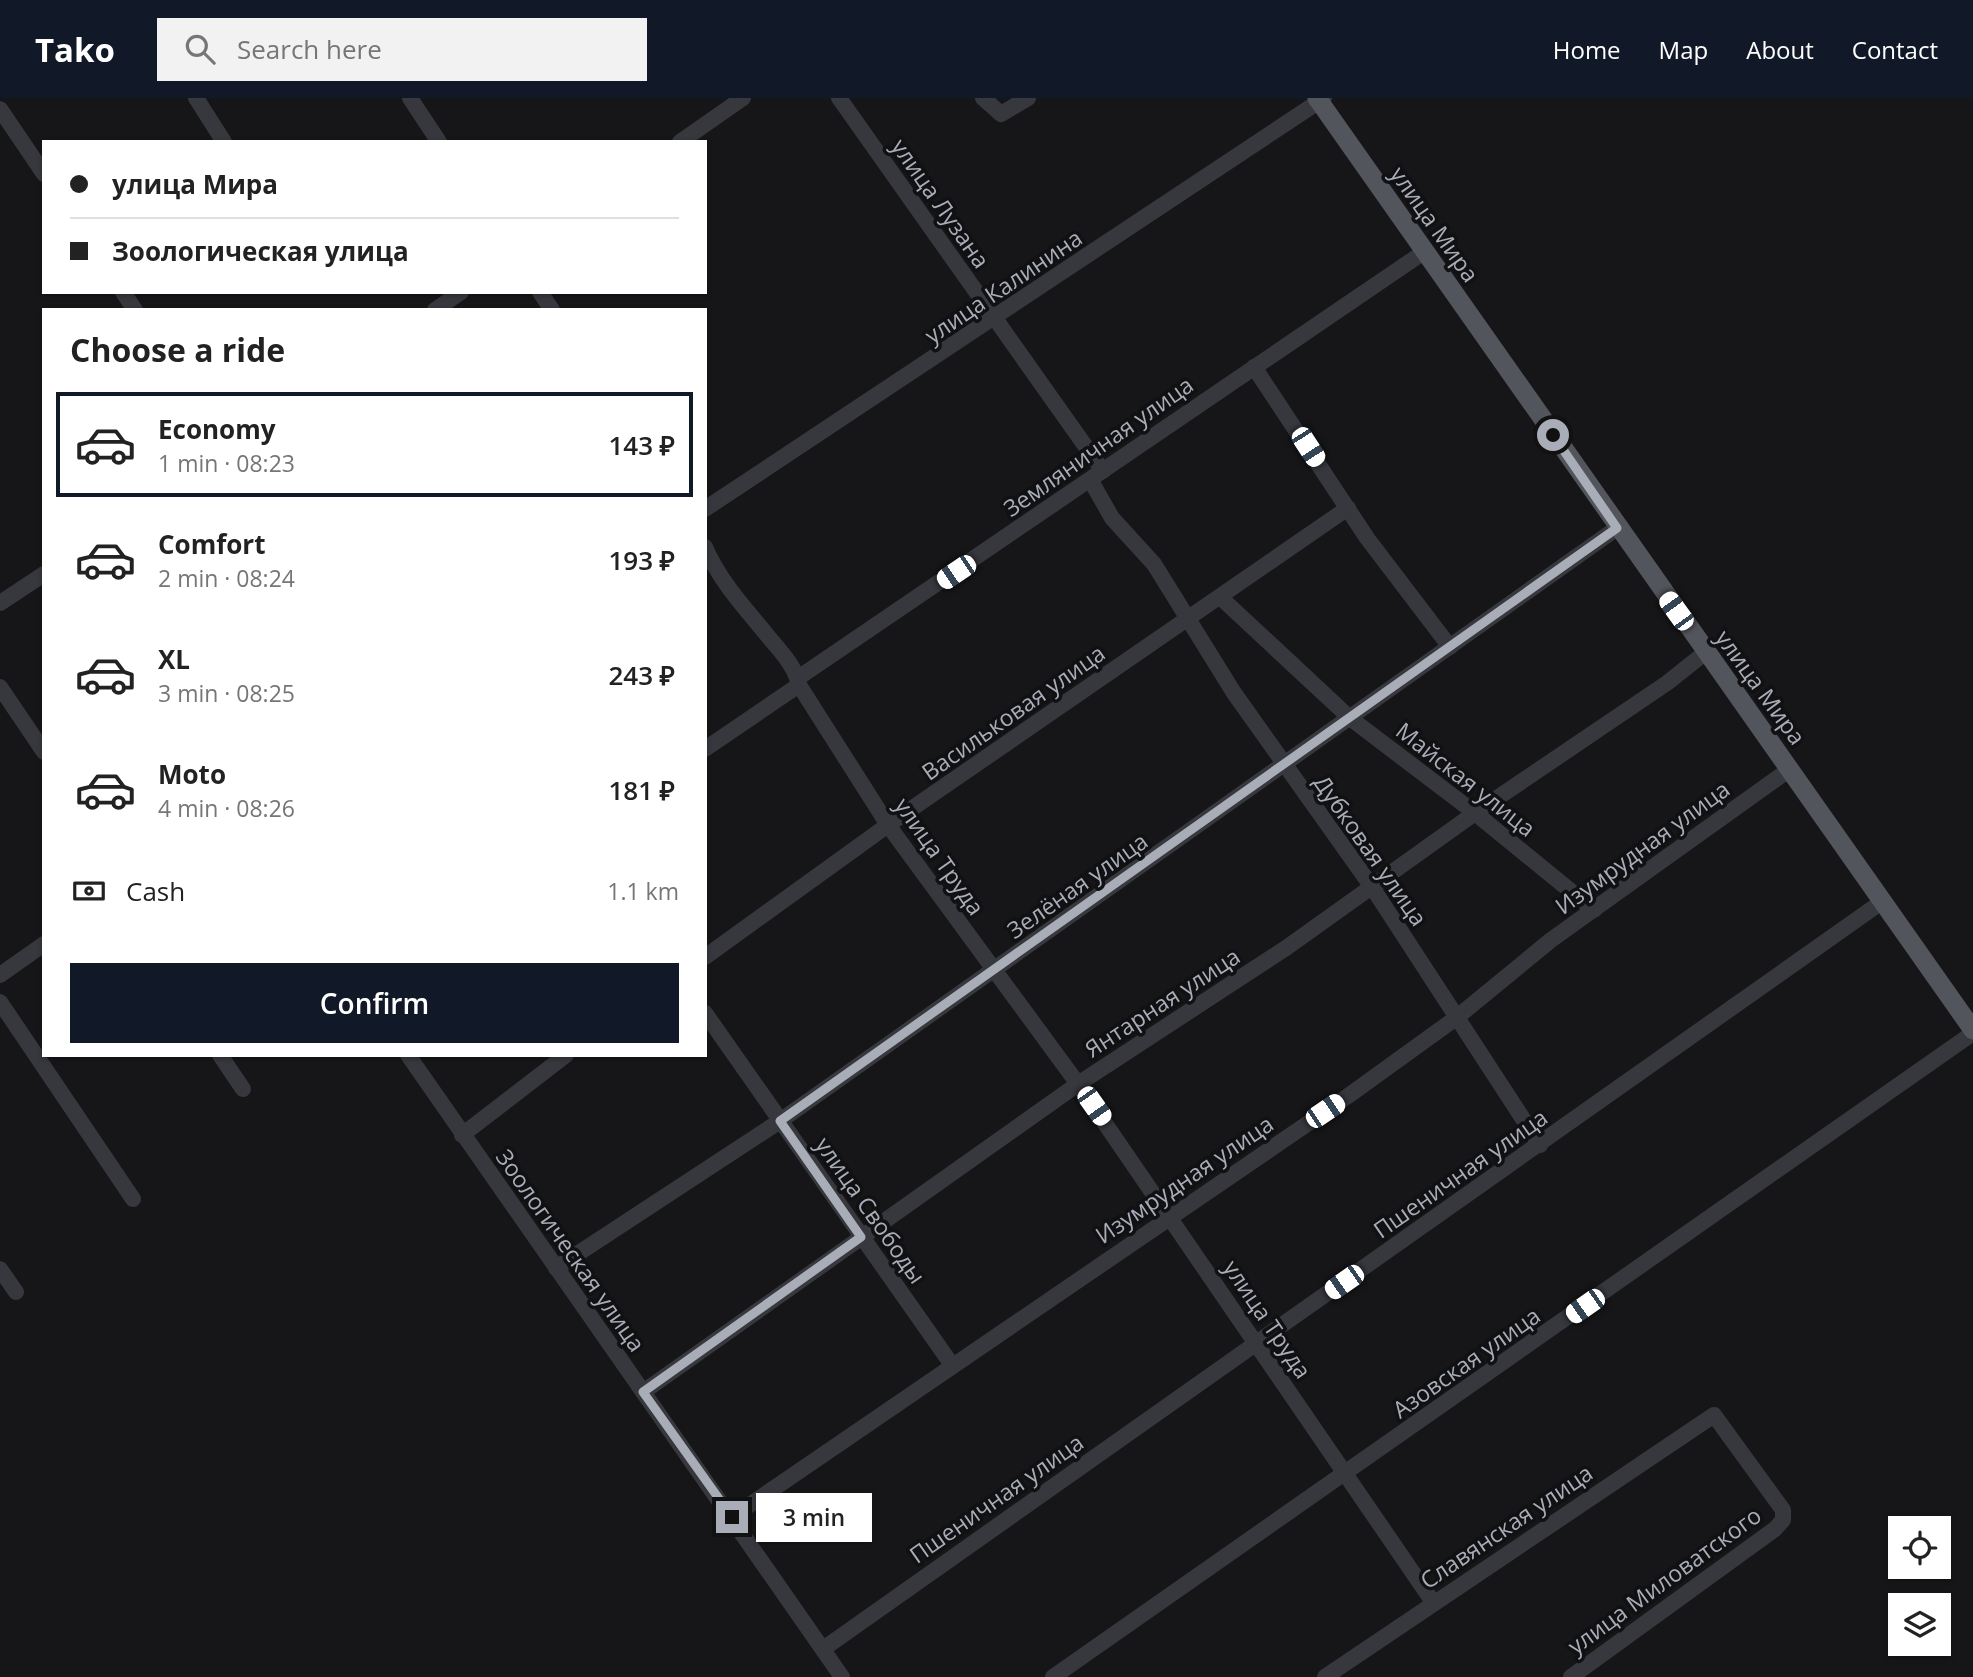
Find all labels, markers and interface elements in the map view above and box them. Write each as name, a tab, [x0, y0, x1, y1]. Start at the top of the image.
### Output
search box	[157, 18, 647, 81]
text: Tako	[35, 27, 115, 72]
icon: search	[181, 30, 219, 68]
text: Search here	[237, 31, 382, 67]
text: Home	[1553, 33, 1621, 66]
text: Map	[1659, 33, 1708, 66]
text: About	[1746, 33, 1814, 66]
text: Contact	[1852, 33, 1938, 66]
street label: улица Лузана	[884, 132, 998, 274]
street label: улица Мира	[1383, 160, 1487, 288]
text: улица Мира	[112, 166, 278, 202]
street label: улица Калинина	[918, 221, 1088, 351]
text: Зоологическая улица	[112, 233, 409, 269]
text: Choose a ride	[70, 328, 285, 371]
street label: Земляничная улица	[997, 368, 1199, 524]
text: Economy	[158, 411, 276, 447]
icon: car	[74, 413, 137, 476]
route start	[1537, 419, 1569, 451]
car	[1288, 424, 1329, 470]
text: 143 ₽	[609, 427, 675, 463]
text: 1 min · 08:23	[158, 447, 295, 479]
text: Comfort	[158, 526, 265, 562]
icon: car	[74, 528, 137, 591]
text: 193 ₽	[609, 542, 675, 578]
car	[933, 552, 980, 592]
text: 2 min · 08:24	[158, 562, 295, 594]
car	[1656, 588, 1697, 634]
street label: улица Мира	[1708, 623, 1814, 751]
street label: Васильковая улица	[915, 637, 1111, 787]
text: XL	[158, 641, 190, 677]
icon: car	[74, 643, 137, 706]
text: 243 ₽	[609, 657, 675, 693]
text: 3 min · 08:25	[158, 677, 295, 709]
street label: Майская улица	[1390, 714, 1542, 844]
text: Moto	[158, 756, 226, 792]
icon: car	[74, 758, 137, 821]
street label: Дубковая улица	[1307, 768, 1435, 932]
text: 181 ₽	[609, 772, 675, 808]
street label: Изумрудная улица	[1548, 773, 1736, 921]
street label: улица Труда	[888, 791, 992, 921]
text: 4 min · 08:26	[158, 792, 295, 824]
street label: Зелёная улица	[1000, 825, 1154, 945]
icon: cash	[70, 872, 108, 910]
text: Cash	[126, 873, 185, 909]
text: 1.1 km	[607, 875, 679, 907]
street label: Янтарная улица	[1078, 940, 1246, 1064]
button: Confirm	[70, 963, 679, 1043]
car	[1074, 1083, 1115, 1129]
car	[1302, 1091, 1349, 1131]
street label: Пшеничная улица	[1367, 1101, 1553, 1245]
street label: Изумрудная улица	[1089, 1107, 1279, 1251]
street label: улица Свободы	[808, 1130, 934, 1290]
street label: Зоологическая улица	[489, 1142, 653, 1358]
street label: улица Труда	[1217, 1253, 1319, 1385]
car	[1321, 1261, 1368, 1303]
car	[1562, 1285, 1609, 1327]
street label: Азовская улица	[1386, 1299, 1546, 1425]
street label: Пшеничная улица	[903, 1426, 1089, 1570]
street label: Славянская улица	[1413, 1456, 1599, 1596]
callout: 3 min	[756, 1492, 872, 1542]
street label: улица Миловатского	[1561, 1499, 1767, 1661]
route end	[716, 1501, 748, 1533]
text: 3 min	[783, 1501, 845, 1533]
map controls	[1888, 1516, 1951, 1656]
button: locate	[1888, 1516, 1951, 1579]
button: layers	[1888, 1593, 1951, 1656]

